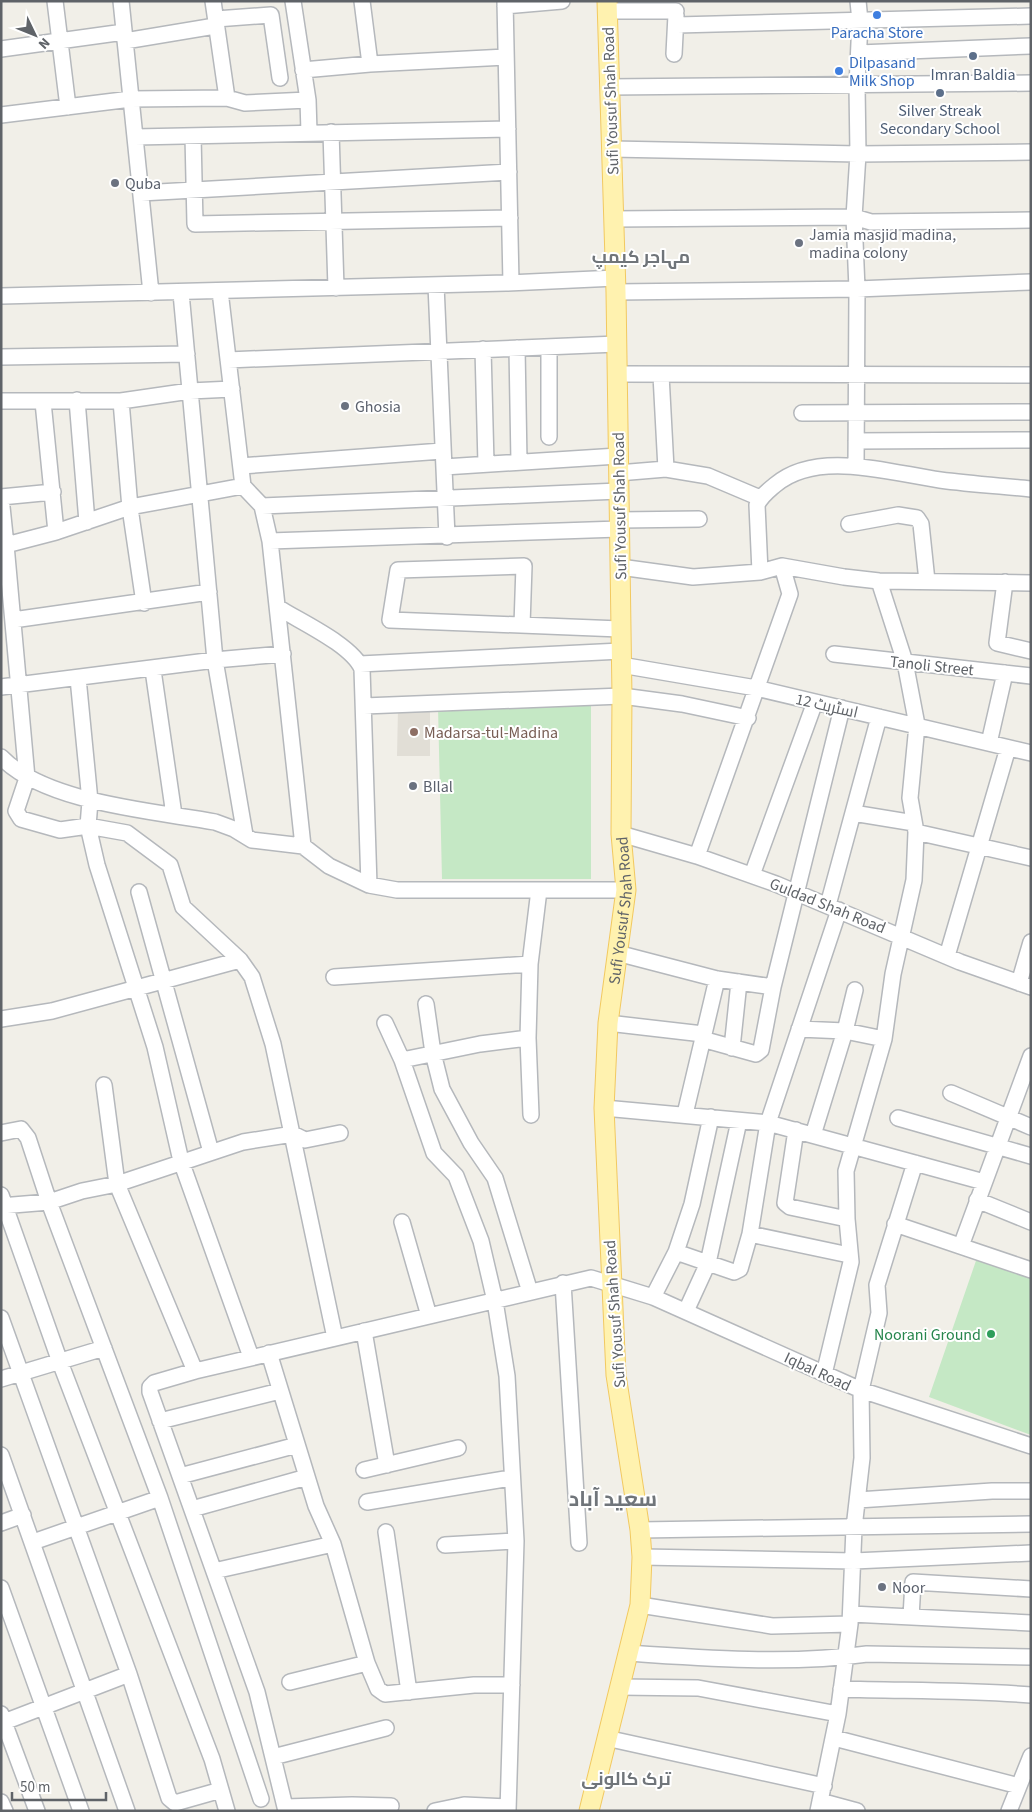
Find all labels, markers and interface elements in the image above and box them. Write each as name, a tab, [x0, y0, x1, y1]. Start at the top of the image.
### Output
marker: Paracha Store	[871, 9, 883, 21]
north arrow	[10, 10, 60, 60]
place label: Paracha Store	[831, 22, 923, 44]
street label: Sufi Yousuf Shah Road	[597, 27, 625, 175]
text: N	[33, 33, 54, 53]
marker: Imran Baldia	[967, 50, 979, 62]
place label: Dilpasand Milk Shop	[849, 52, 916, 92]
place label: Imran Baldia	[930, 64, 1016, 86]
marker: Dilpasand Milk Shop	[833, 65, 845, 77]
marker: Silver Streak Secondary School	[934, 87, 946, 99]
place label: Silver Streak Secondary School	[880, 100, 1000, 140]
place label: Quba	[125, 173, 161, 195]
marker: Quba	[109, 177, 121, 189]
place label: Jamia masjid madina, madina colony	[809, 224, 956, 264]
marker: Jamia masjid madina, madina colony	[793, 237, 805, 249]
district label: مہاجر کیمپ	[592, 245, 690, 270]
place label: Ghosia	[355, 396, 401, 418]
marker: Ghosia	[339, 400, 351, 412]
street label: Sufi Yousuf Shah Road	[608, 432, 632, 580]
street label: Tanoli Street	[889, 651, 976, 681]
street label: اسٹریٹ 12	[793, 688, 860, 724]
place label: Madarsa-tul-Madina	[424, 722, 558, 744]
marker: Madarsa-tul-Madina	[408, 726, 420, 738]
place label: BIlal	[423, 776, 453, 798]
marker: BIlal	[407, 780, 419, 792]
street label: Sufi Yousuf Shah Road	[603, 836, 638, 986]
street label: Guldad Shah Road	[766, 873, 889, 939]
street label: Sufi Yousuf Shah Road	[599, 1239, 631, 1389]
place label: Noorani Ground	[874, 1324, 981, 1346]
marker: Noorani Ground	[985, 1328, 997, 1340]
street label: Iqbal Road	[781, 1347, 855, 1397]
district label: سعید آباد	[569, 1484, 657, 1514]
place label: Noor	[892, 1577, 926, 1599]
marker: Noor	[876, 1581, 888, 1593]
district label: ترک کالونی	[581, 1767, 671, 1792]
scale bar	[12, 1770, 106, 1802]
text: 50 m	[20, 1777, 50, 1798]

